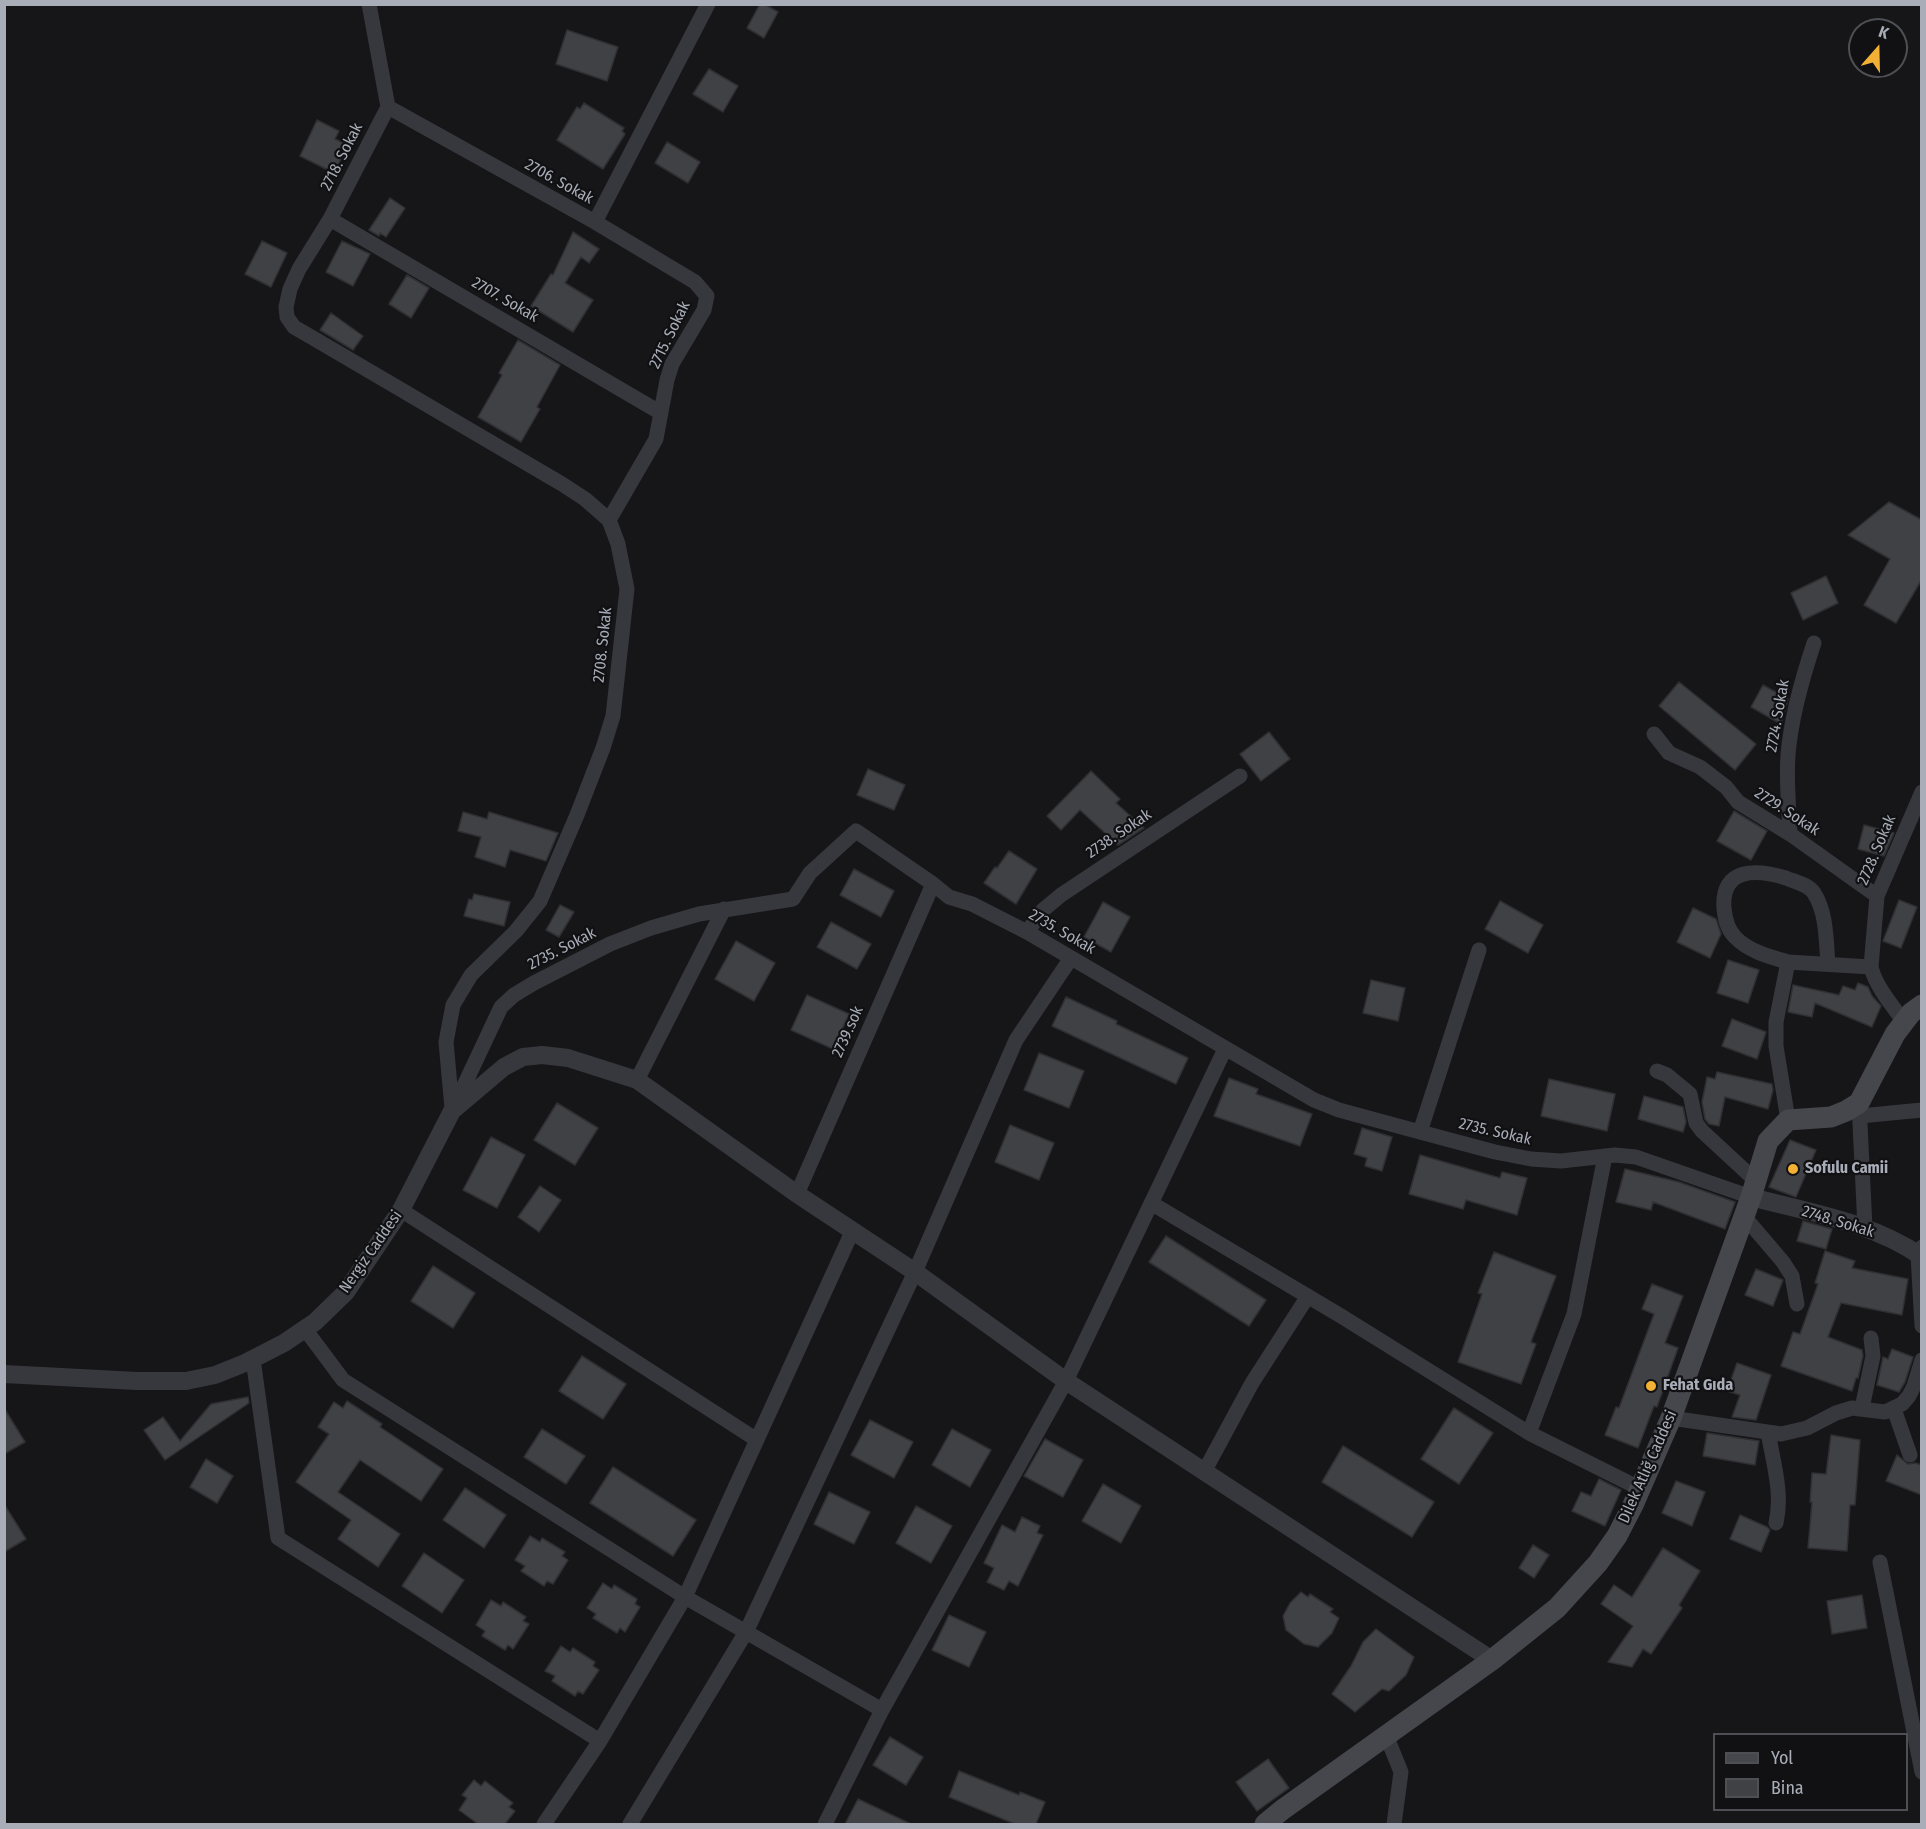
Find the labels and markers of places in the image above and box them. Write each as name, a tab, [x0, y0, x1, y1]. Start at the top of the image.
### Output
place label: Sofulu Camii	[1805, 1159, 1888, 1179]
marker: Sofulu Camii	[1786, 1162, 1800, 1176]
place label: Fehat Gıda	[1663, 1376, 1733, 1396]
marker: Fehat Gıda	[1644, 1379, 1658, 1393]

